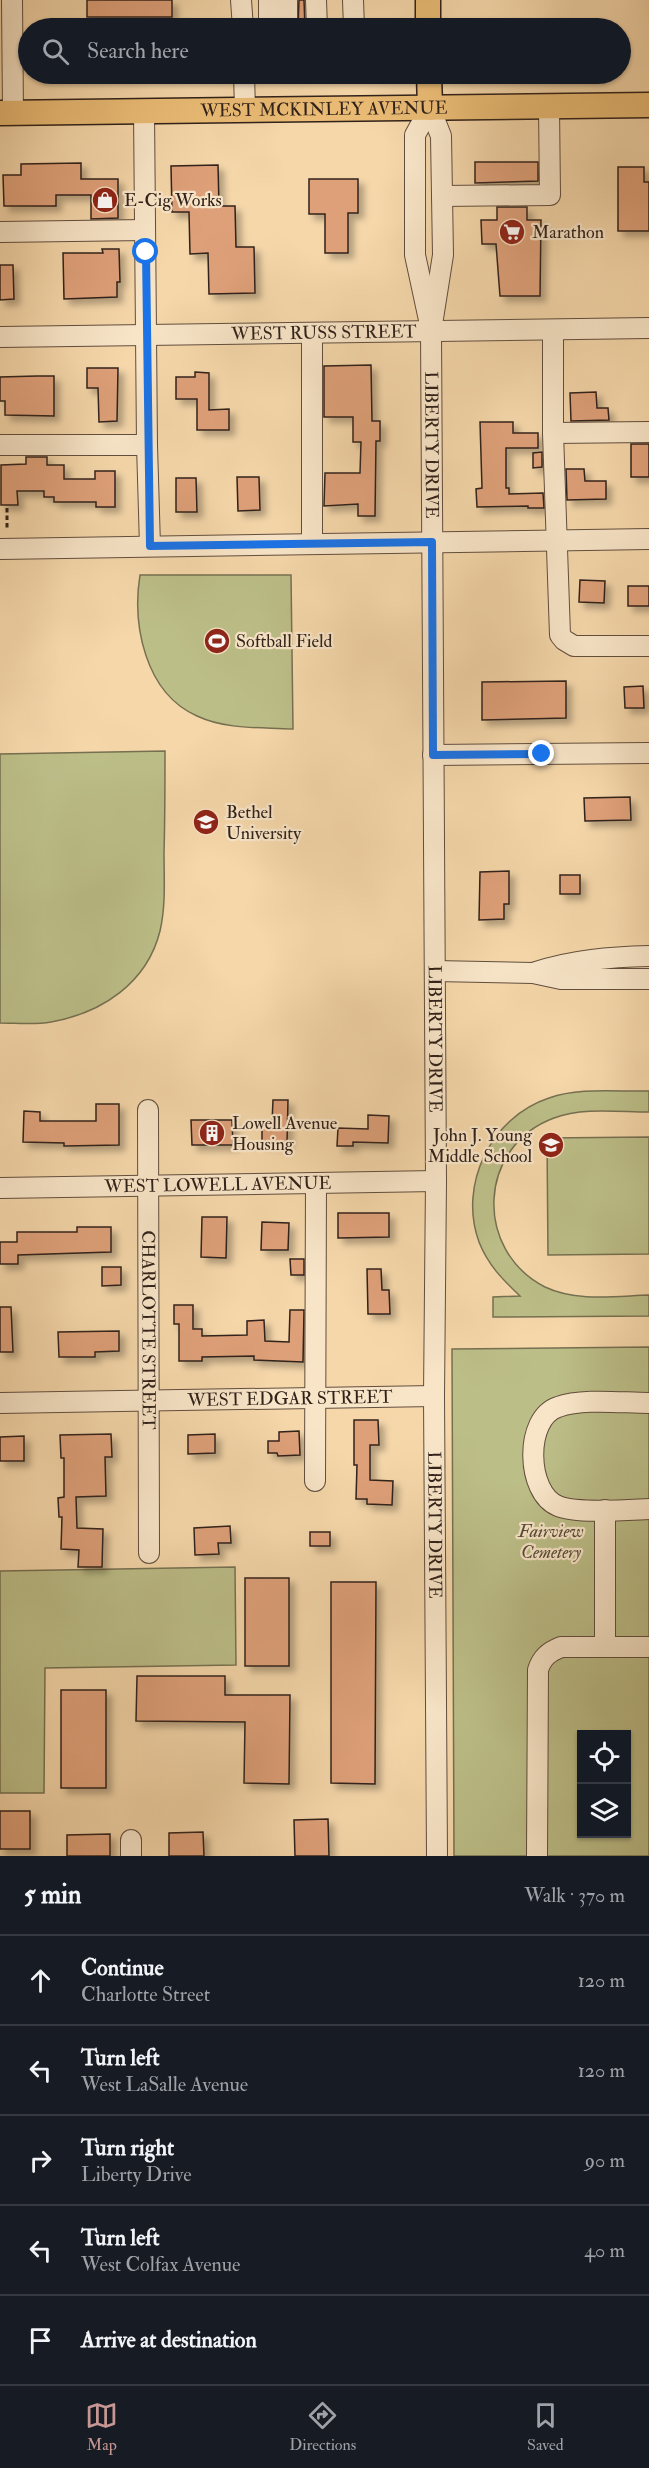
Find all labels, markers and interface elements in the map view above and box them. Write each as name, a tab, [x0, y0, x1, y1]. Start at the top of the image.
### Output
search box	[18, 18, 631, 84]
icon: search	[39, 35, 72, 68]
text: Search here	[87, 37, 189, 65]
street label: WEST MCKINLEY AVENUE	[199, 96, 448, 122]
shop icon: E-Cig Works	[90, 185, 120, 215]
place label: E-Cig Works	[124, 189, 222, 212]
supermarket icon: Marathon	[497, 217, 527, 247]
place label: Marathon	[532, 221, 604, 244]
route start	[132, 238, 158, 264]
street label: WEST RUSS STREET	[230, 320, 417, 345]
street label: LIBERTY DRIVE	[420, 371, 444, 519]
sports icon: Softball Field	[202, 626, 232, 656]
place label: Softball Field	[236, 630, 333, 653]
route end	[528, 740, 554, 766]
place label: Bethel University	[226, 801, 302, 845]
school or university icon: Bethel University	[191, 807, 221, 837]
street label: LIBERTY DRIVE	[423, 965, 447, 1113]
place label: Lowell Avenue Housing	[232, 1112, 338, 1156]
building icon: Lowell Avenue Housing	[197, 1118, 227, 1148]
place label: John J. Young Middle School	[428, 1124, 533, 1168]
school or university icon: John J. Young Middle School	[536, 1130, 566, 1160]
street label: WEST LOWELL AVENUE	[103, 1171, 332, 1198]
street label: CHARLOTTE STREET	[137, 1230, 160, 1430]
street label: WEST EDGAR STREET	[186, 1385, 393, 1411]
street label: LIBERTY DRIVE	[423, 1451, 447, 1599]
park label: Fairview Cemetery	[517, 1520, 584, 1564]
map controls	[577, 1730, 631, 1838]
button: locate	[577, 1730, 631, 1784]
button: layers	[577, 1784, 631, 1838]
text: 5 min	[24, 1879, 81, 1911]
text: Walk · 370 m	[524, 1883, 625, 1908]
text: Continue	[81, 1954, 164, 1982]
icon: ahead	[24, 1964, 57, 1997]
text: 120 m	[578, 1968, 625, 1993]
text: Charlotte Street	[81, 1982, 210, 2007]
text: Turn left	[81, 2044, 160, 2072]
icon: left	[24, 2054, 57, 2087]
text: 120 m	[578, 2058, 625, 2083]
text: West LaSalle Avenue	[81, 2072, 248, 2097]
text: Turn right	[81, 2134, 174, 2162]
icon: right	[24, 2144, 57, 2177]
text: 90 m	[585, 2148, 625, 2173]
text: Liberty Drive	[81, 2162, 192, 2187]
text: Turn left	[81, 2224, 160, 2252]
icon: left	[24, 2234, 57, 2267]
text: 40 m	[584, 2238, 625, 2263]
text: West Colfax Avenue	[81, 2252, 240, 2277]
icon: arrive	[24, 2324, 57, 2357]
text: Arrive at destination	[81, 2326, 257, 2354]
tab: Map	[85, 2399, 118, 2455]
tab: Directions	[289, 2399, 356, 2455]
tab: Saved	[527, 2399, 564, 2455]

